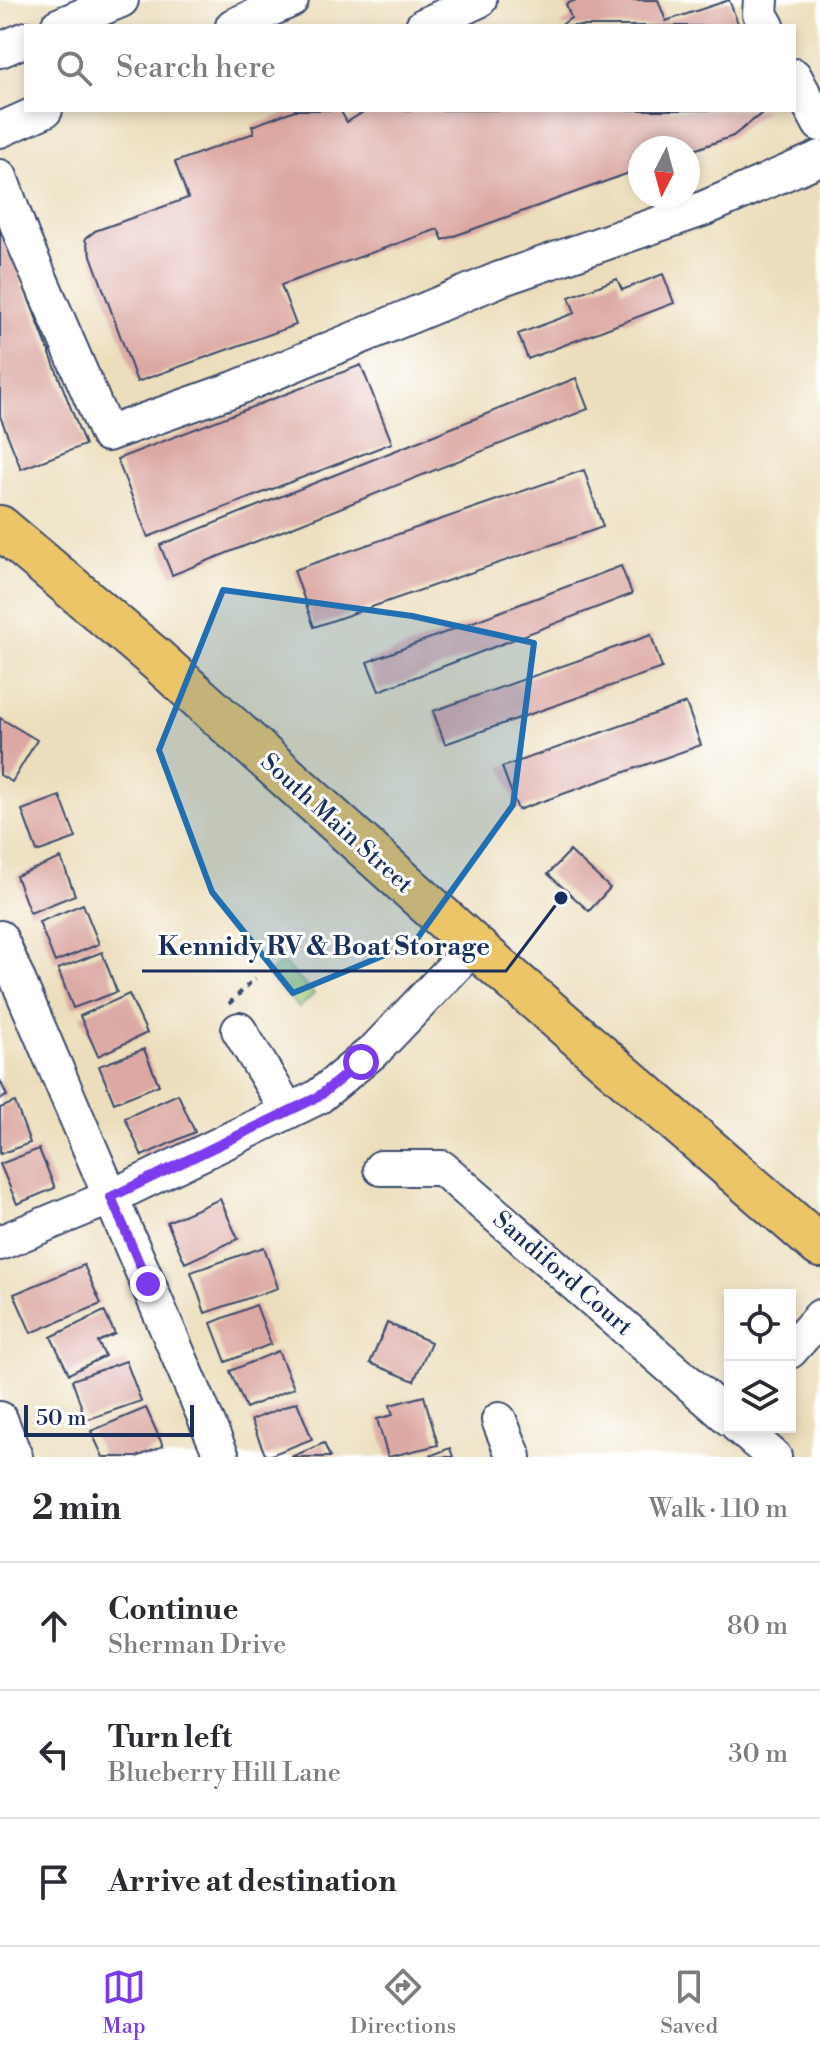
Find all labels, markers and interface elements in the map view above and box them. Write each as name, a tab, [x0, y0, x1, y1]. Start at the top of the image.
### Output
search box	[24, 24, 796, 112]
icon: search	[52, 46, 96, 90]
text: Search here	[116, 49, 276, 87]
north arrow	[628, 136, 700, 208]
street label: South Main Street	[254, 747, 419, 900]
callout: Kennidy RV & Boat Storage	[142, 921, 506, 971]
text: Kennidy RV & Boat Storage	[158, 931, 490, 963]
route start	[343, 1044, 379, 1080]
street label: Sandiford Court	[486, 1205, 639, 1343]
route end	[130, 1266, 166, 1302]
map controls	[724, 1289, 796, 1433]
button: locate	[724, 1289, 796, 1361]
button: layers	[724, 1361, 796, 1433]
scale bar	[24, 1401, 194, 1437]
text: 50 m	[36, 1405, 87, 1432]
text: 2 min	[32, 1488, 121, 1530]
text: Walk · 110 m	[649, 1493, 788, 1525]
text: Continue	[108, 1591, 239, 1629]
icon: ahead	[32, 1604, 76, 1648]
text: 80 m	[727, 1610, 788, 1642]
text: Sherman Drive	[108, 1629, 286, 1661]
text: Turn left	[108, 1719, 232, 1757]
icon: left	[32, 1732, 76, 1776]
text: 30 m	[728, 1738, 788, 1770]
text: Blueberry Hill Lane	[108, 1757, 341, 1789]
icon: arrive	[32, 1860, 76, 1904]
text: Arrive at destination	[108, 1863, 397, 1901]
tab: Map	[102, 1965, 146, 2040]
tab: Directions	[350, 1965, 456, 2040]
tab: Saved	[660, 1965, 718, 2040]

